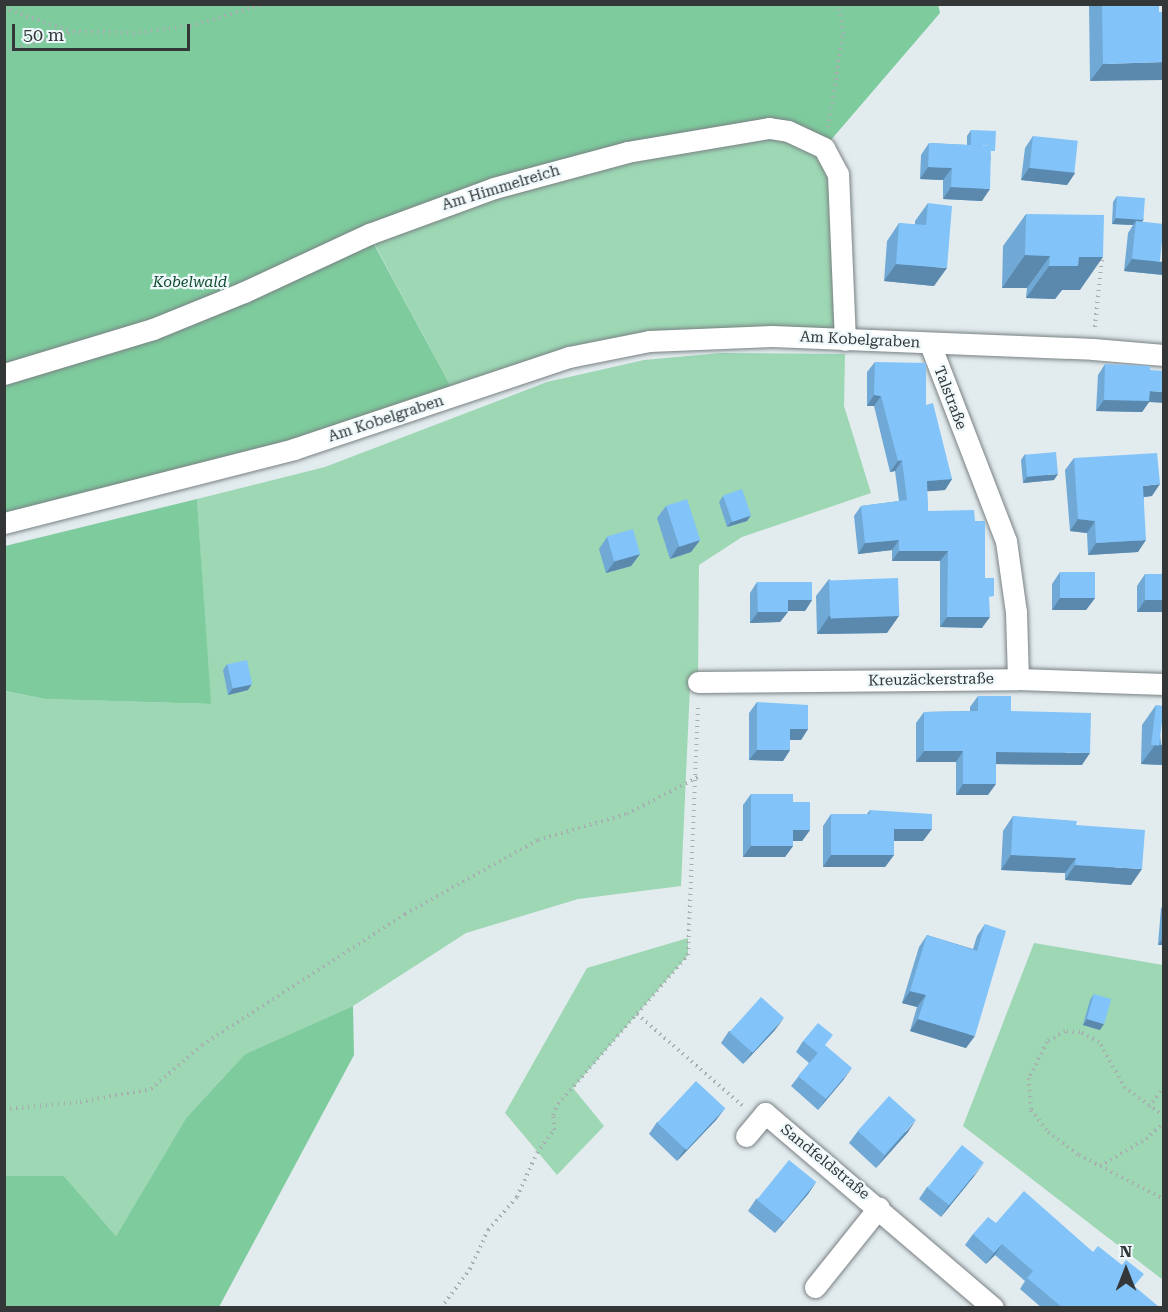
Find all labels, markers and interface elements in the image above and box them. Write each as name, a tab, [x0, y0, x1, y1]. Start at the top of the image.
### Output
scale bar	[15, 12, 194, 50]
text: 50 m	[23, 24, 64, 45]
street label: Am Himmelreich	[440, 161, 562, 215]
park label: Kobelwald	[153, 274, 227, 292]
street label: Am Kobelgraben	[799, 328, 921, 352]
street label: Talstraße	[930, 364, 970, 432]
street label: Am Kobelgraben	[326, 392, 446, 446]
street label: Kreuzäckerstraße	[868, 670, 994, 690]
street label: Sandfeldstraße	[777, 1121, 873, 1203]
north arrow	[1096, 1240, 1156, 1300]
text: N	[1120, 1242, 1132, 1261]

